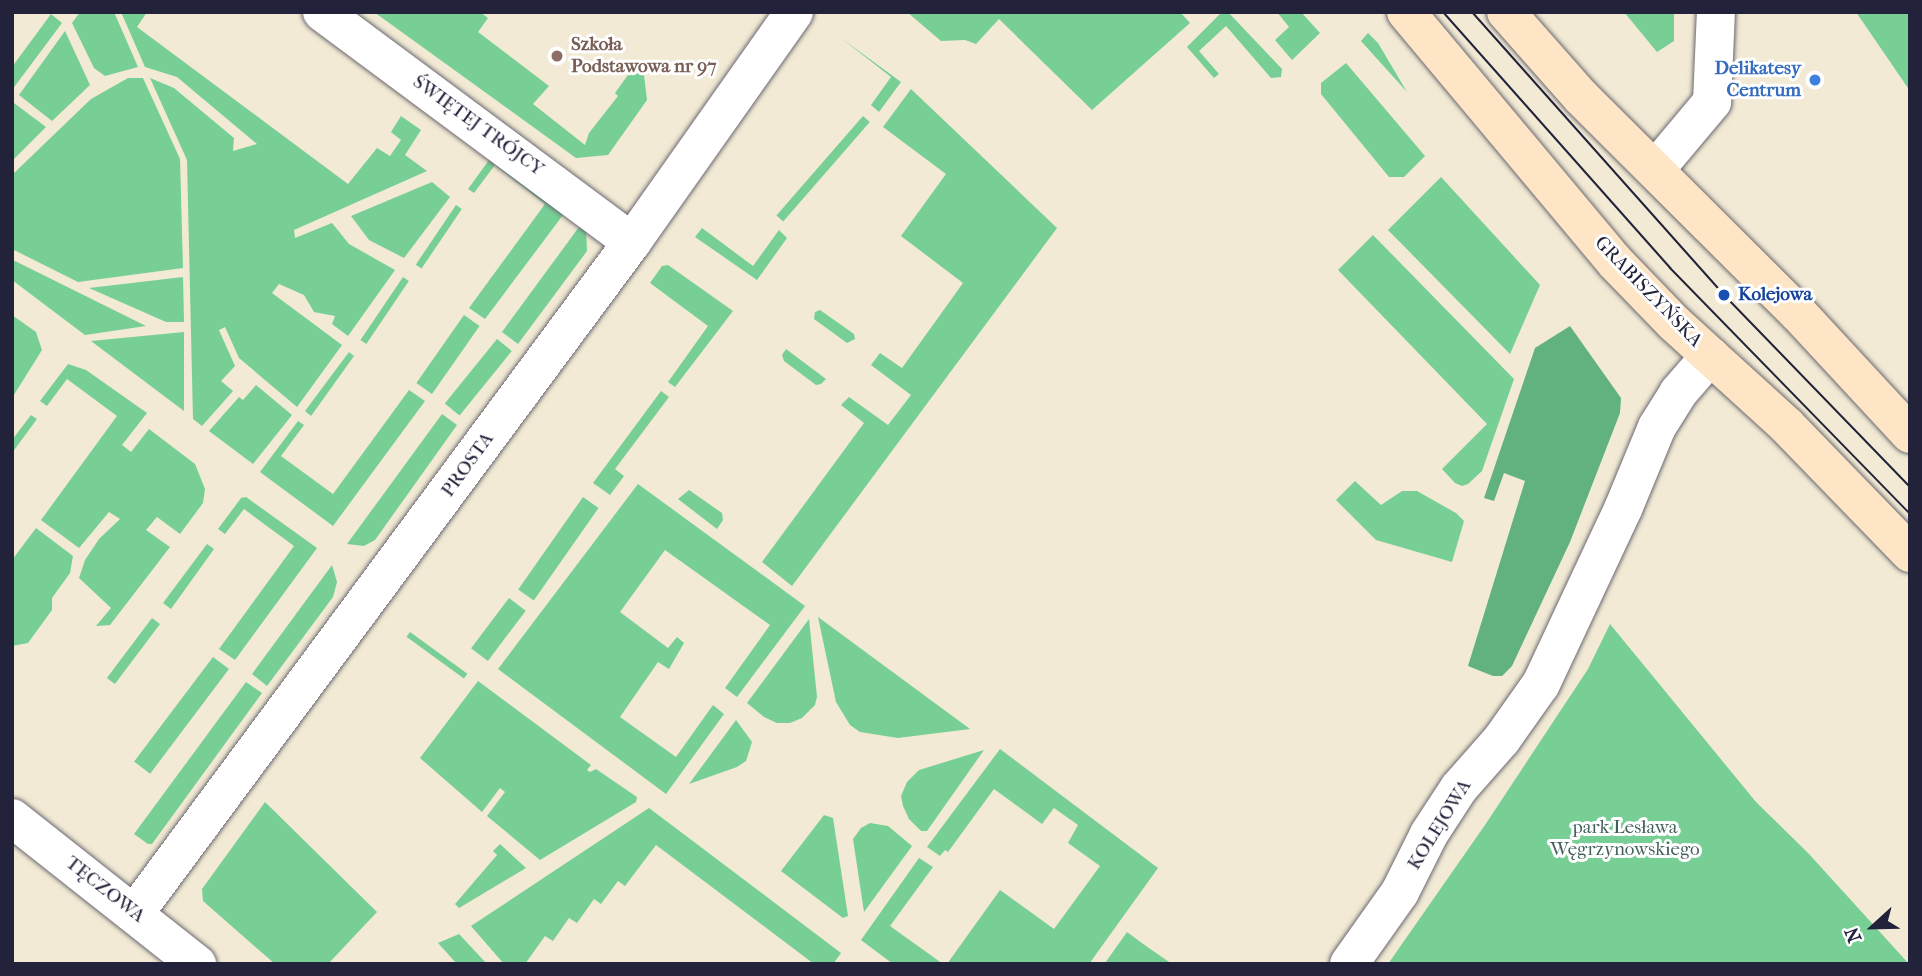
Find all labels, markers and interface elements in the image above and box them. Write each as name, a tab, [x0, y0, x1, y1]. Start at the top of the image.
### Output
place label: Szkoła Podstawowa nr 97	[571, 34, 716, 78]
marker: Szkoła Podstawowa nr 97	[549, 48, 565, 64]
place label: Delikatesy Centrum	[1715, 58, 1801, 102]
street label: ŚWIĘTEJ TRÓJCY	[408, 71, 548, 181]
marker: Delikatesy Centrum	[1807, 72, 1823, 88]
street label: GRABISZYŃSKA	[1589, 232, 1707, 352]
place label: Kolejowa	[1738, 284, 1812, 306]
marker: Kolejowa	[1716, 287, 1732, 303]
street label: PROSTA	[437, 428, 499, 502]
street label: KOLEJOWA	[1403, 776, 1477, 874]
park label: park Lesława Węgrzynowskiego	[1550, 817, 1700, 861]
street label: TĘCZOWA	[61, 852, 149, 928]
north arrow	[1838, 892, 1908, 962]
text: N	[1841, 924, 1866, 946]

